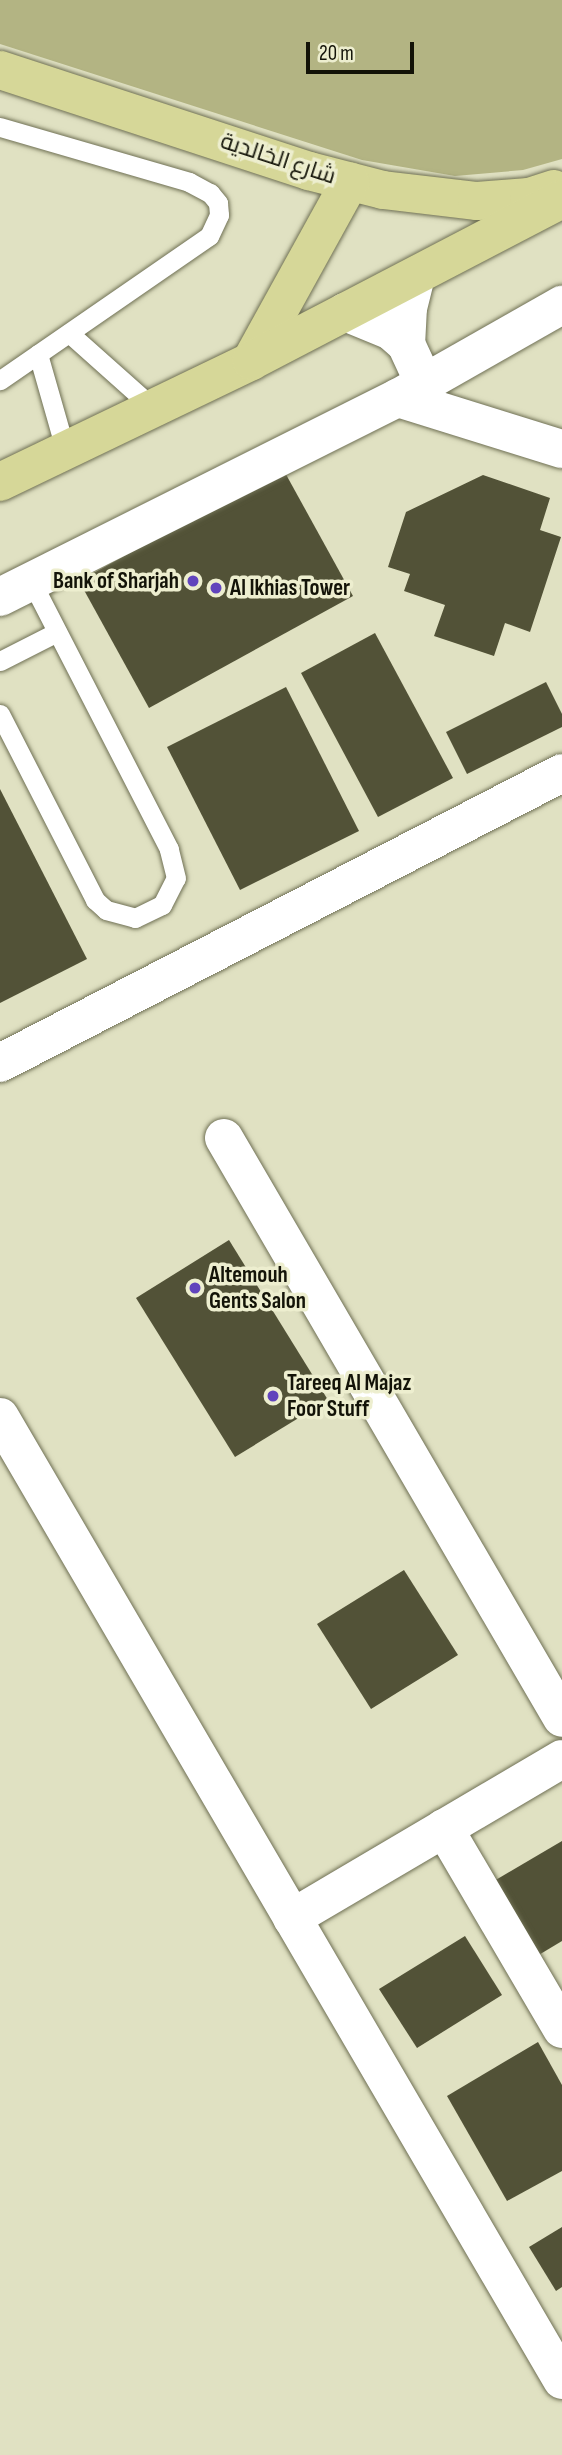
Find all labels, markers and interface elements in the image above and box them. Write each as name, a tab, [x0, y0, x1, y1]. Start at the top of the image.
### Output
scale bar	[310, 28, 419, 72]
text: 20 m	[319, 41, 354, 66]
street label: شارع الخالدية	[217, 127, 339, 191]
place label: Bank of Sharjah	[53, 567, 179, 595]
marker: Bank of Sharjah	[185, 573, 201, 589]
place label: Al Ikhias Tower	[230, 574, 350, 602]
marker: Al Ikhias Tower	[208, 580, 224, 596]
place label: Altemouh Gents Salon	[209, 1261, 306, 1315]
marker: Altemouh Gents Salon	[187, 1280, 203, 1296]
place label: Tareeq Al Majaz Foor Stuff	[287, 1369, 411, 1423]
marker: Tareeq Al Majaz Foor Stuff	[265, 1388, 281, 1404]

